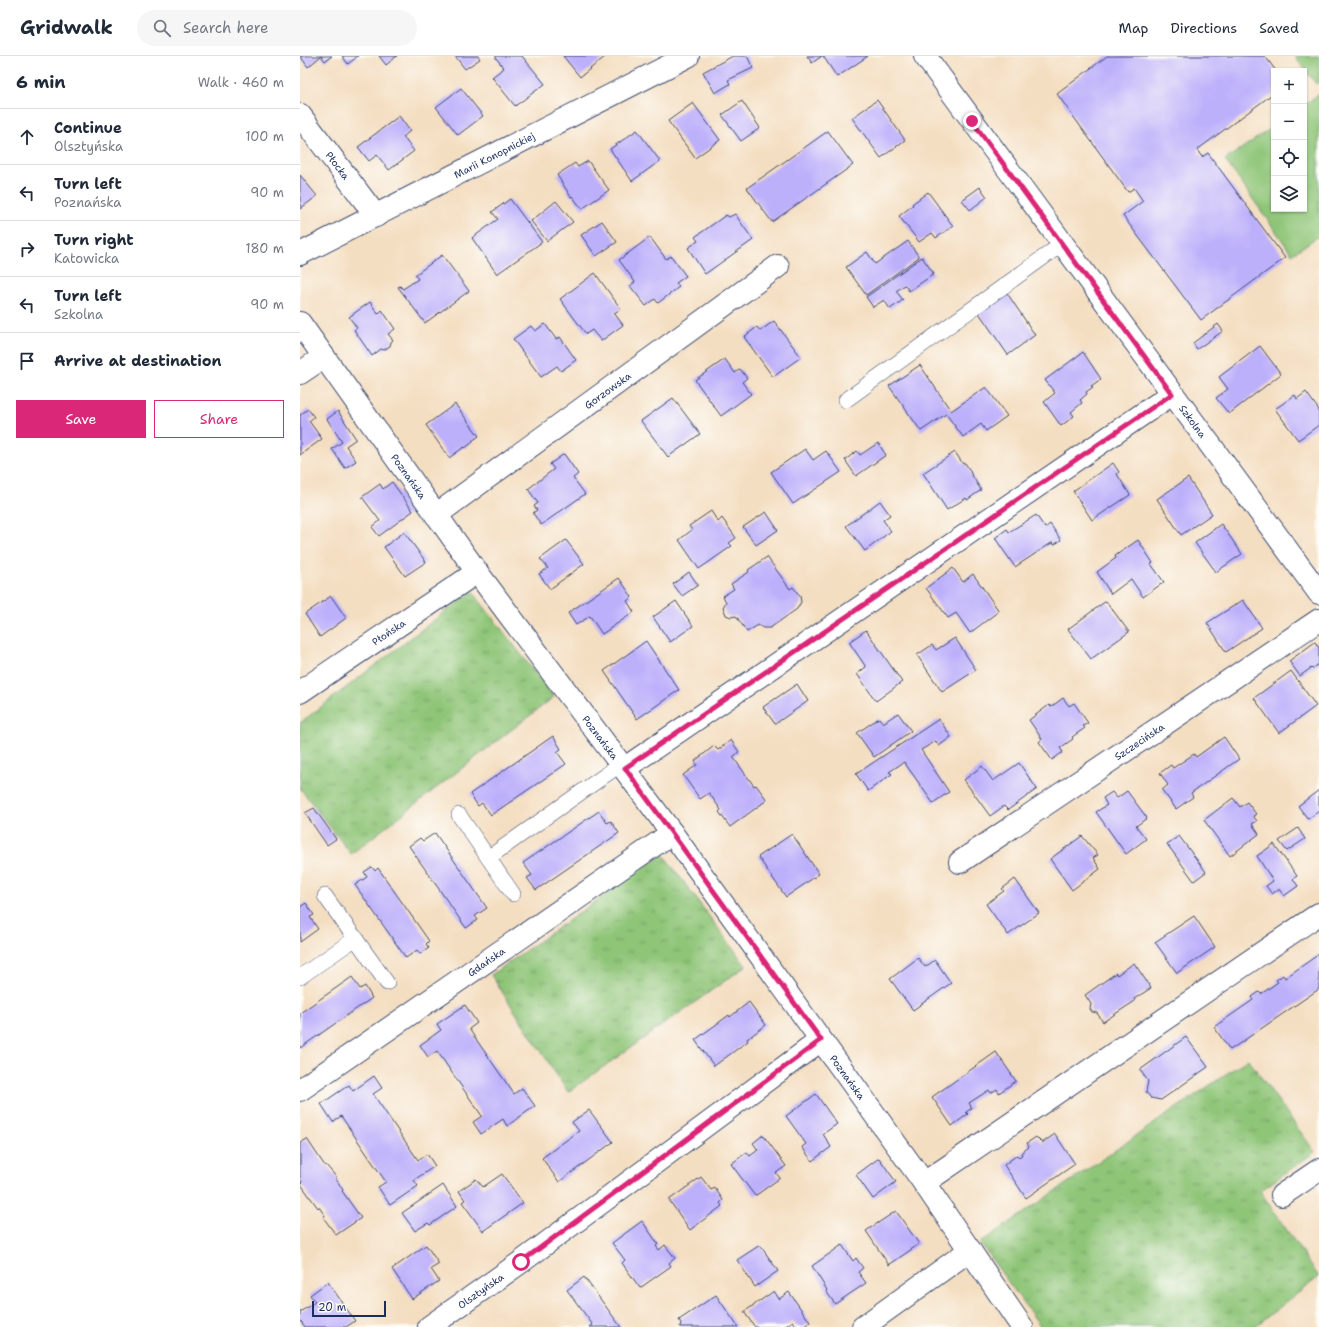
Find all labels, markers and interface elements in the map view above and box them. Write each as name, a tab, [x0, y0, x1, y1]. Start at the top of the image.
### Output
search box	[137, 10, 417, 46]
text: Gridwalk	[20, 15, 113, 40]
icon: search	[151, 17, 173, 39]
text: Search here	[183, 18, 269, 38]
text: Map	[1119, 19, 1149, 37]
text: Directions	[1171, 19, 1237, 37]
text: Saved	[1259, 19, 1299, 37]
map controls	[1271, 68, 1307, 212]
button: +	[1271, 68, 1307, 104]
text: 6 min	[16, 71, 66, 93]
text: Walk · 460 m	[198, 74, 284, 91]
button: −	[1271, 104, 1307, 140]
route end	[963, 112, 981, 130]
text: Continue	[54, 118, 122, 138]
icon: ahead	[16, 126, 38, 148]
text: 100 m	[245, 128, 284, 145]
street label: Marii Konopnickiej	[452, 129, 537, 181]
text: Olsztyńska	[54, 138, 123, 155]
button: locate	[1271, 140, 1307, 176]
street label: Płocka	[323, 149, 353, 183]
text: Turn left	[54, 174, 122, 194]
button: layers	[1271, 176, 1307, 212]
icon: left	[16, 182, 38, 204]
text: 90 m	[250, 184, 284, 201]
text: Poznańska	[54, 194, 121, 211]
text: Turn right	[54, 230, 134, 250]
icon: right	[16, 238, 38, 260]
text: 180 m	[245, 240, 284, 257]
text: Katowicka	[54, 250, 119, 267]
text: Turn left	[54, 286, 122, 306]
icon: left	[16, 294, 38, 316]
text: 90 m	[250, 296, 284, 313]
text: Szkolna	[54, 306, 103, 323]
icon: arrive	[16, 350, 38, 372]
text: Arrive at destination	[54, 351, 222, 371]
street label: Gorzowska	[582, 369, 634, 412]
button: Save	[16, 400, 146, 438]
button: Share	[154, 400, 284, 438]
street label: Szkolna	[1176, 402, 1209, 441]
street label: Poznańska	[388, 452, 429, 502]
street label: Płońska	[370, 616, 409, 648]
street label: Poznańska	[579, 713, 621, 763]
street label: Szczecińska	[1112, 720, 1167, 763]
street label: Gdańska	[465, 944, 508, 979]
street label: Poznańska	[827, 1052, 868, 1103]
route start	[512, 1253, 530, 1271]
street label: Olsztyńska	[455, 1270, 507, 1312]
scale bar	[312, 1299, 386, 1318]
text: 20 m	[318, 1300, 346, 1315]

